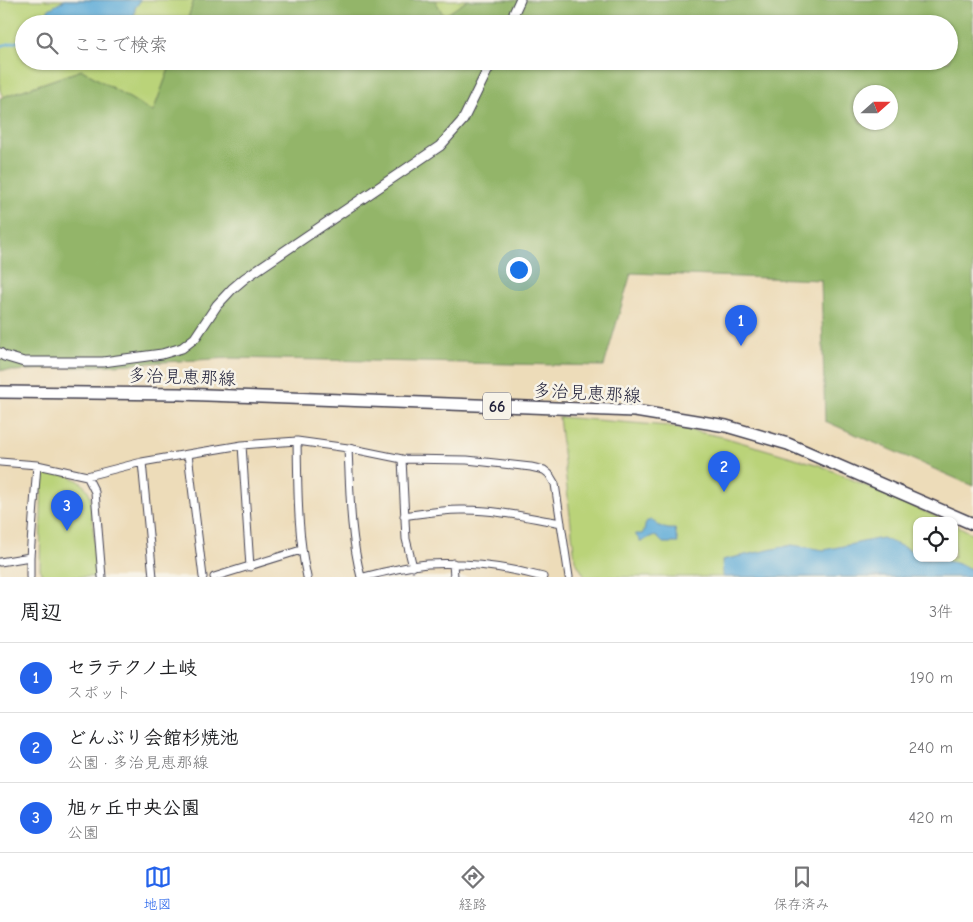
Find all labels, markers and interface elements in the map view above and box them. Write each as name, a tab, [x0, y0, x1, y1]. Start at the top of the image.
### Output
search box	[15, 15, 958, 70]
icon: search	[33, 29, 61, 57]
text: ここで検索	[73, 34, 168, 56]
north arrow	[853, 85, 898, 130]
your location	[506, 257, 532, 283]
pin: 1	[725, 305, 757, 346]
street label: 多治見恵那線	[128, 365, 236, 390]
street label: 多治見恵那線	[532, 380, 641, 407]
road number: 66	[483, 392, 511, 420]
pin: 2	[708, 451, 740, 492]
pin: 3	[51, 490, 83, 531]
map controls	[913, 517, 958, 562]
button: locate	[913, 517, 958, 562]
text: 周辺	[20, 600, 62, 624]
text: 3件	[929, 603, 953, 621]
text: セラテクノ土岐	[67, 657, 197, 679]
text: 1	[33, 669, 39, 687]
text: 190 m	[910, 669, 953, 687]
text: スポット	[67, 684, 131, 702]
text: どんぶり会館杉焼池	[67, 727, 239, 749]
text: 2	[32, 739, 40, 757]
text: 240 m	[909, 739, 953, 757]
text: 公園 · 多治見恵那線	[67, 754, 209, 772]
text: 旭ヶ丘中央公園	[67, 797, 200, 819]
text: 3	[32, 809, 40, 827]
text: 420 m	[909, 809, 953, 827]
text: 公園	[67, 824, 99, 842]
tab: 地図	[144, 863, 172, 913]
tab: 経路	[459, 863, 487, 913]
tab: 保存済み	[774, 863, 830, 913]

